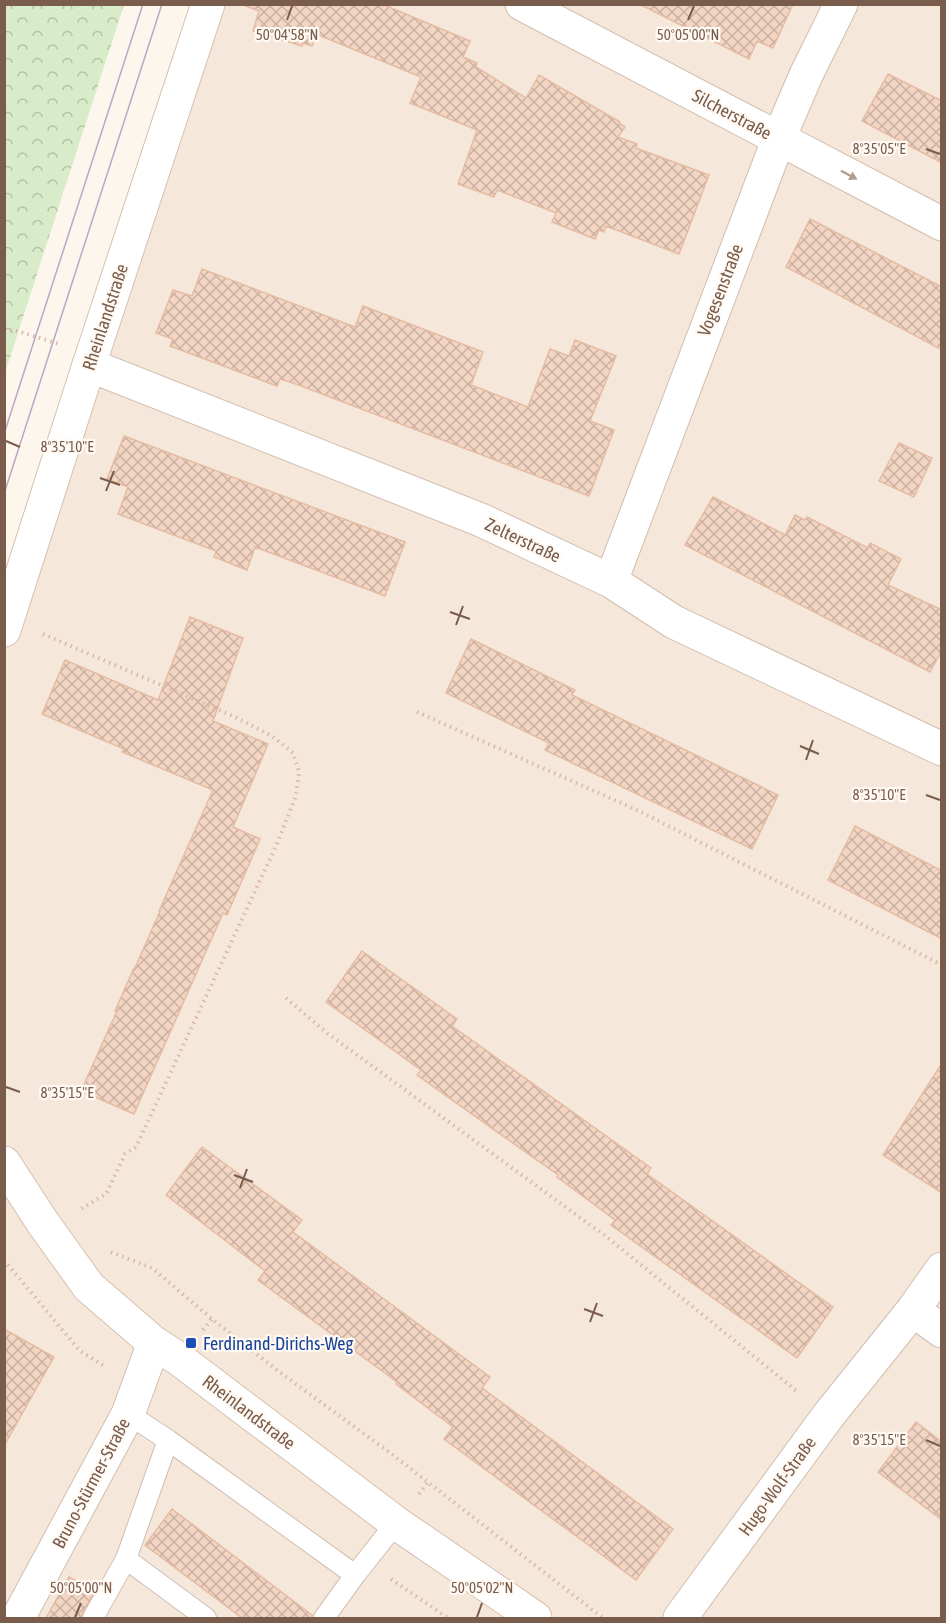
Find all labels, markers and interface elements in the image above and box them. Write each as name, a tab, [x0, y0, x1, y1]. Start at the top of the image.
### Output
text: 50°04'58"N	[256, 26, 318, 43]
text: 50°05'00"N	[657, 26, 719, 43]
street label: Silcherstraße	[689, 84, 775, 144]
text: 8°35'05"E	[852, 140, 906, 157]
one-way arrow	[841, 170, 858, 180]
street label: Vogesenstraße	[693, 241, 747, 339]
street label: Rheinlandstraße	[78, 261, 132, 373]
text: 8°35'10"E	[40, 438, 94, 455]
street label: Zelterstraße	[482, 513, 564, 567]
text: 8°35'10"E	[852, 786, 906, 803]
text: 8°35'15"E	[40, 1084, 94, 1101]
place label: Ferdinand-Dirichs-Weg	[203, 1333, 354, 1354]
marker: Ferdinand-Dirichs-Weg	[184, 1336, 198, 1350]
street label: Rheinlandstraße	[198, 1370, 300, 1454]
street label: Bruno-Stürmer-Straße	[48, 1414, 134, 1552]
text: 8°35'15"E	[852, 1431, 906, 1448]
street label: Hugo-Wolf-Straße	[734, 1432, 820, 1540]
text: 50°05'00"N	[50, 1579, 112, 1596]
text: 50°05'02"N	[451, 1579, 513, 1596]

